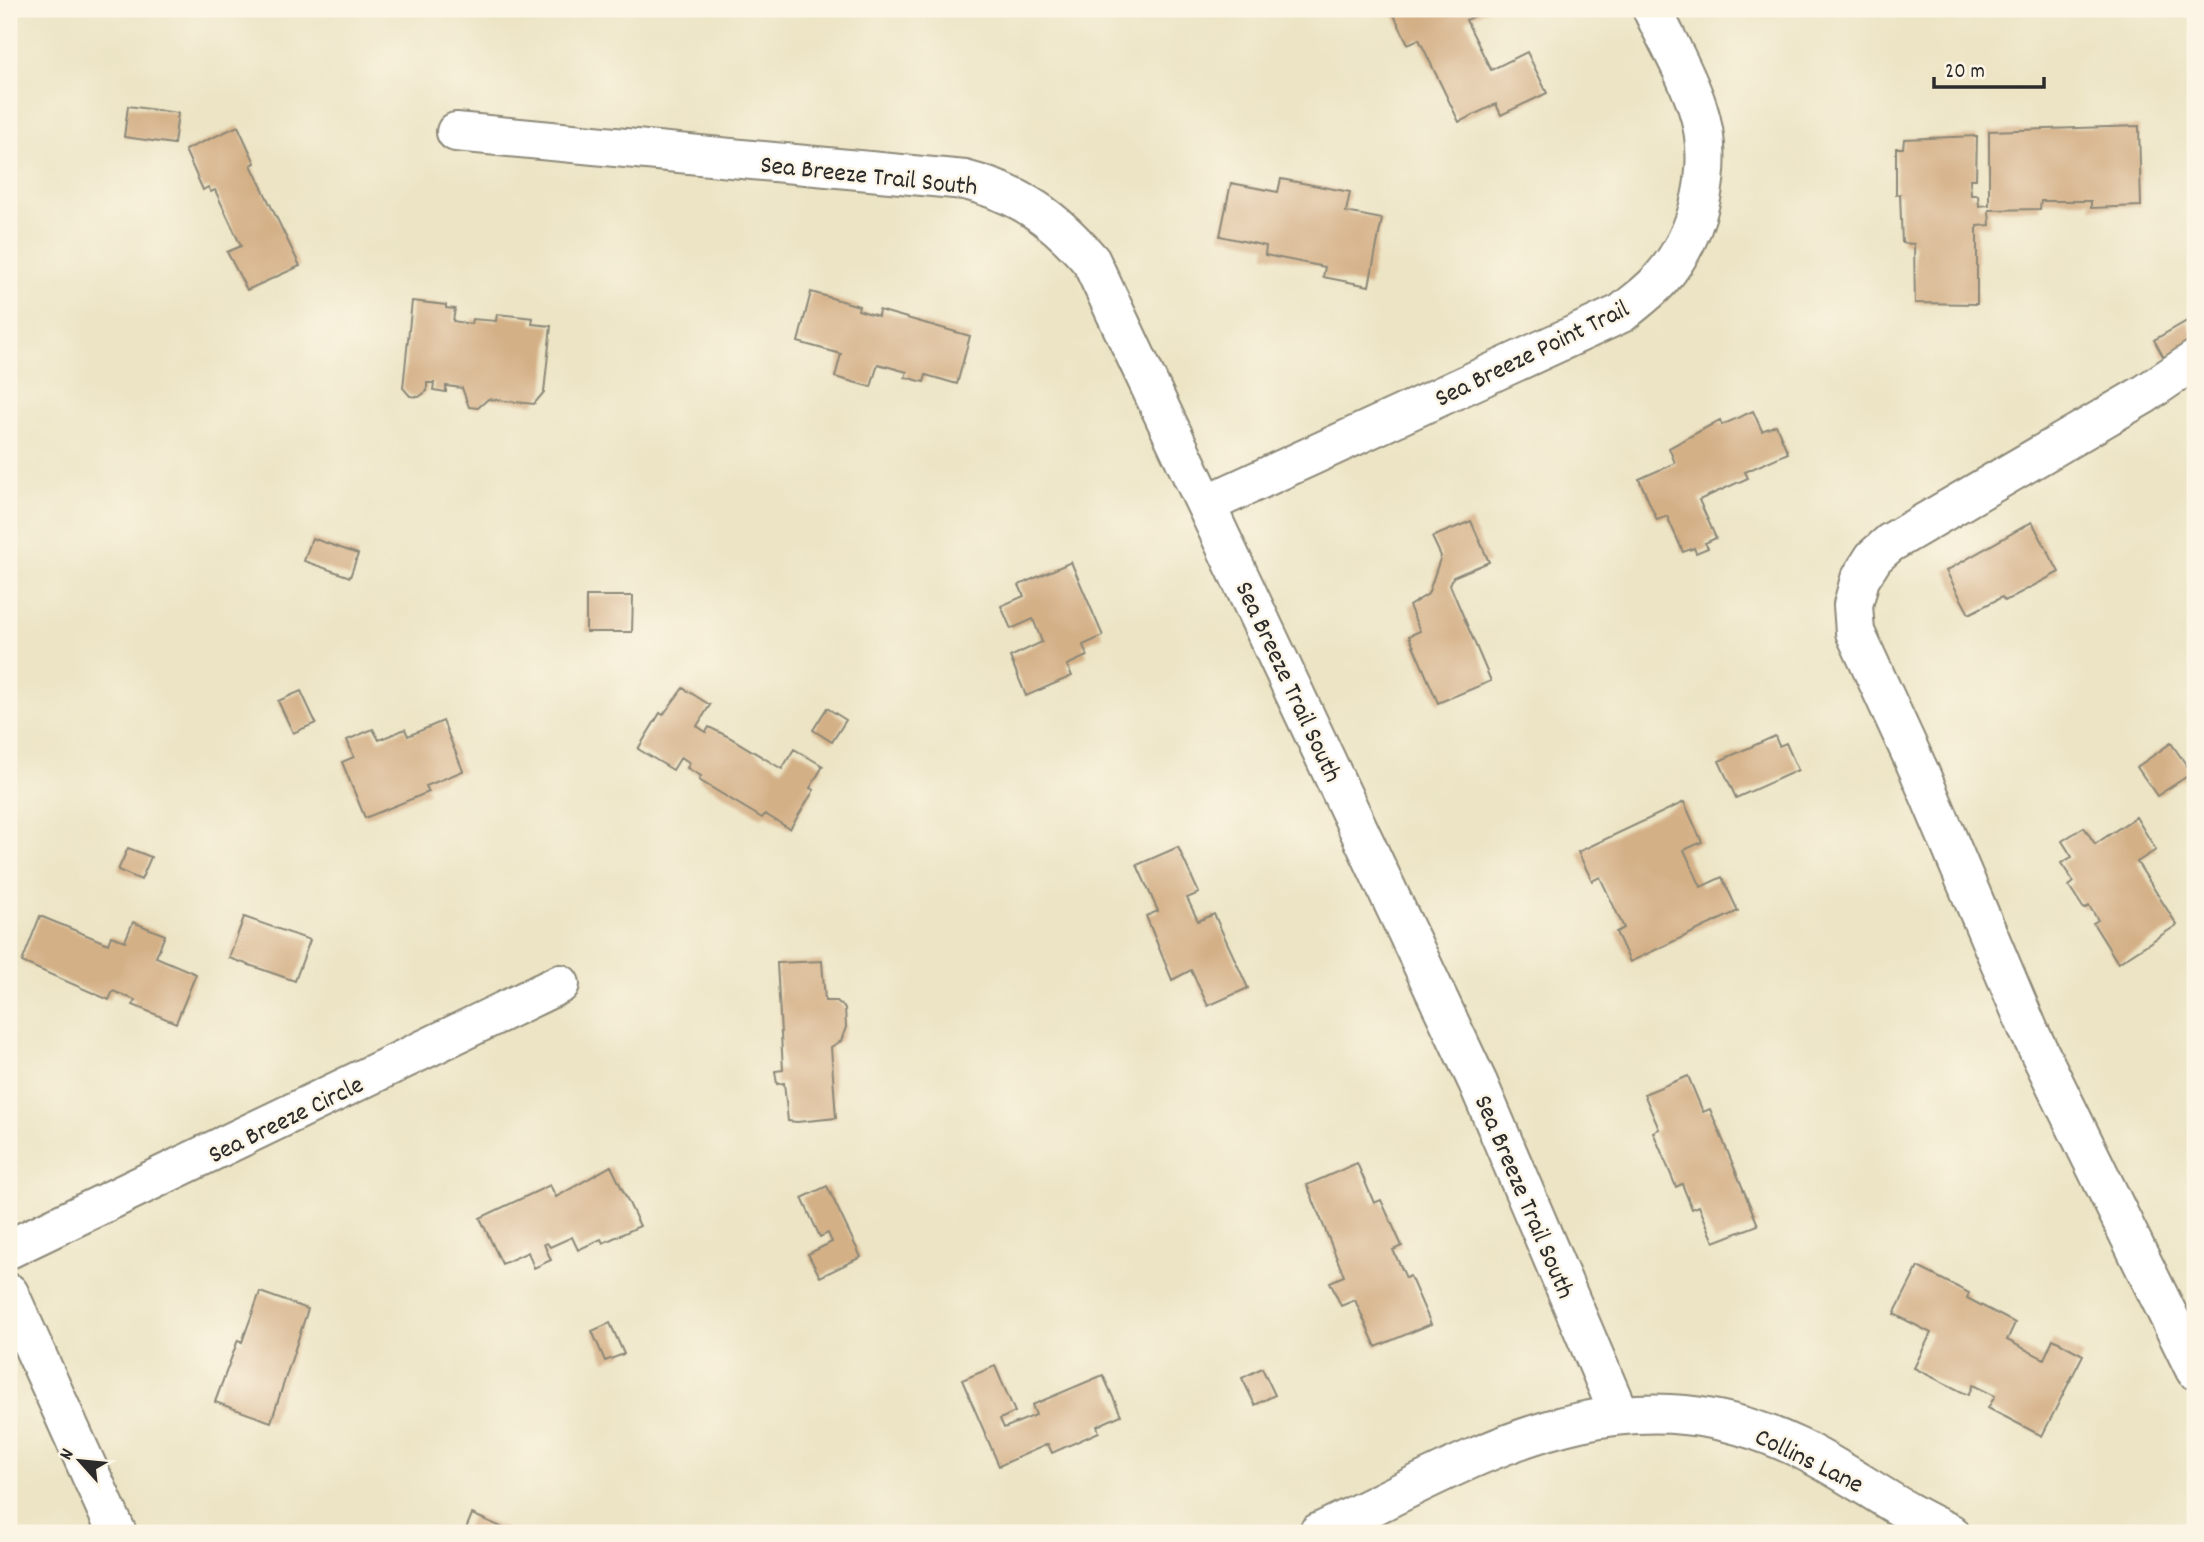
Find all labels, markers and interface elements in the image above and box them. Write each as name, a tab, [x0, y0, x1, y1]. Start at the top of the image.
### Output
scale bar	[1934, 46, 2045, 90]
text: 20 m	[1945, 58, 1985, 88]
street label: Sea Breeze Trail South	[758, 148, 979, 207]
street label: Sea Breeze Point Trail	[1429, 292, 1636, 418]
street label: Sea Breeze Trail South	[1224, 576, 1350, 789]
street label: Sea Breeze Circle	[203, 1068, 370, 1175]
street label: Sea Breeze Trail South	[1463, 1090, 1582, 1305]
street label: Collins Lane	[1748, 1420, 1869, 1504]
north arrow	[46, 1426, 116, 1496]
text: N	[54, 1445, 82, 1465]

